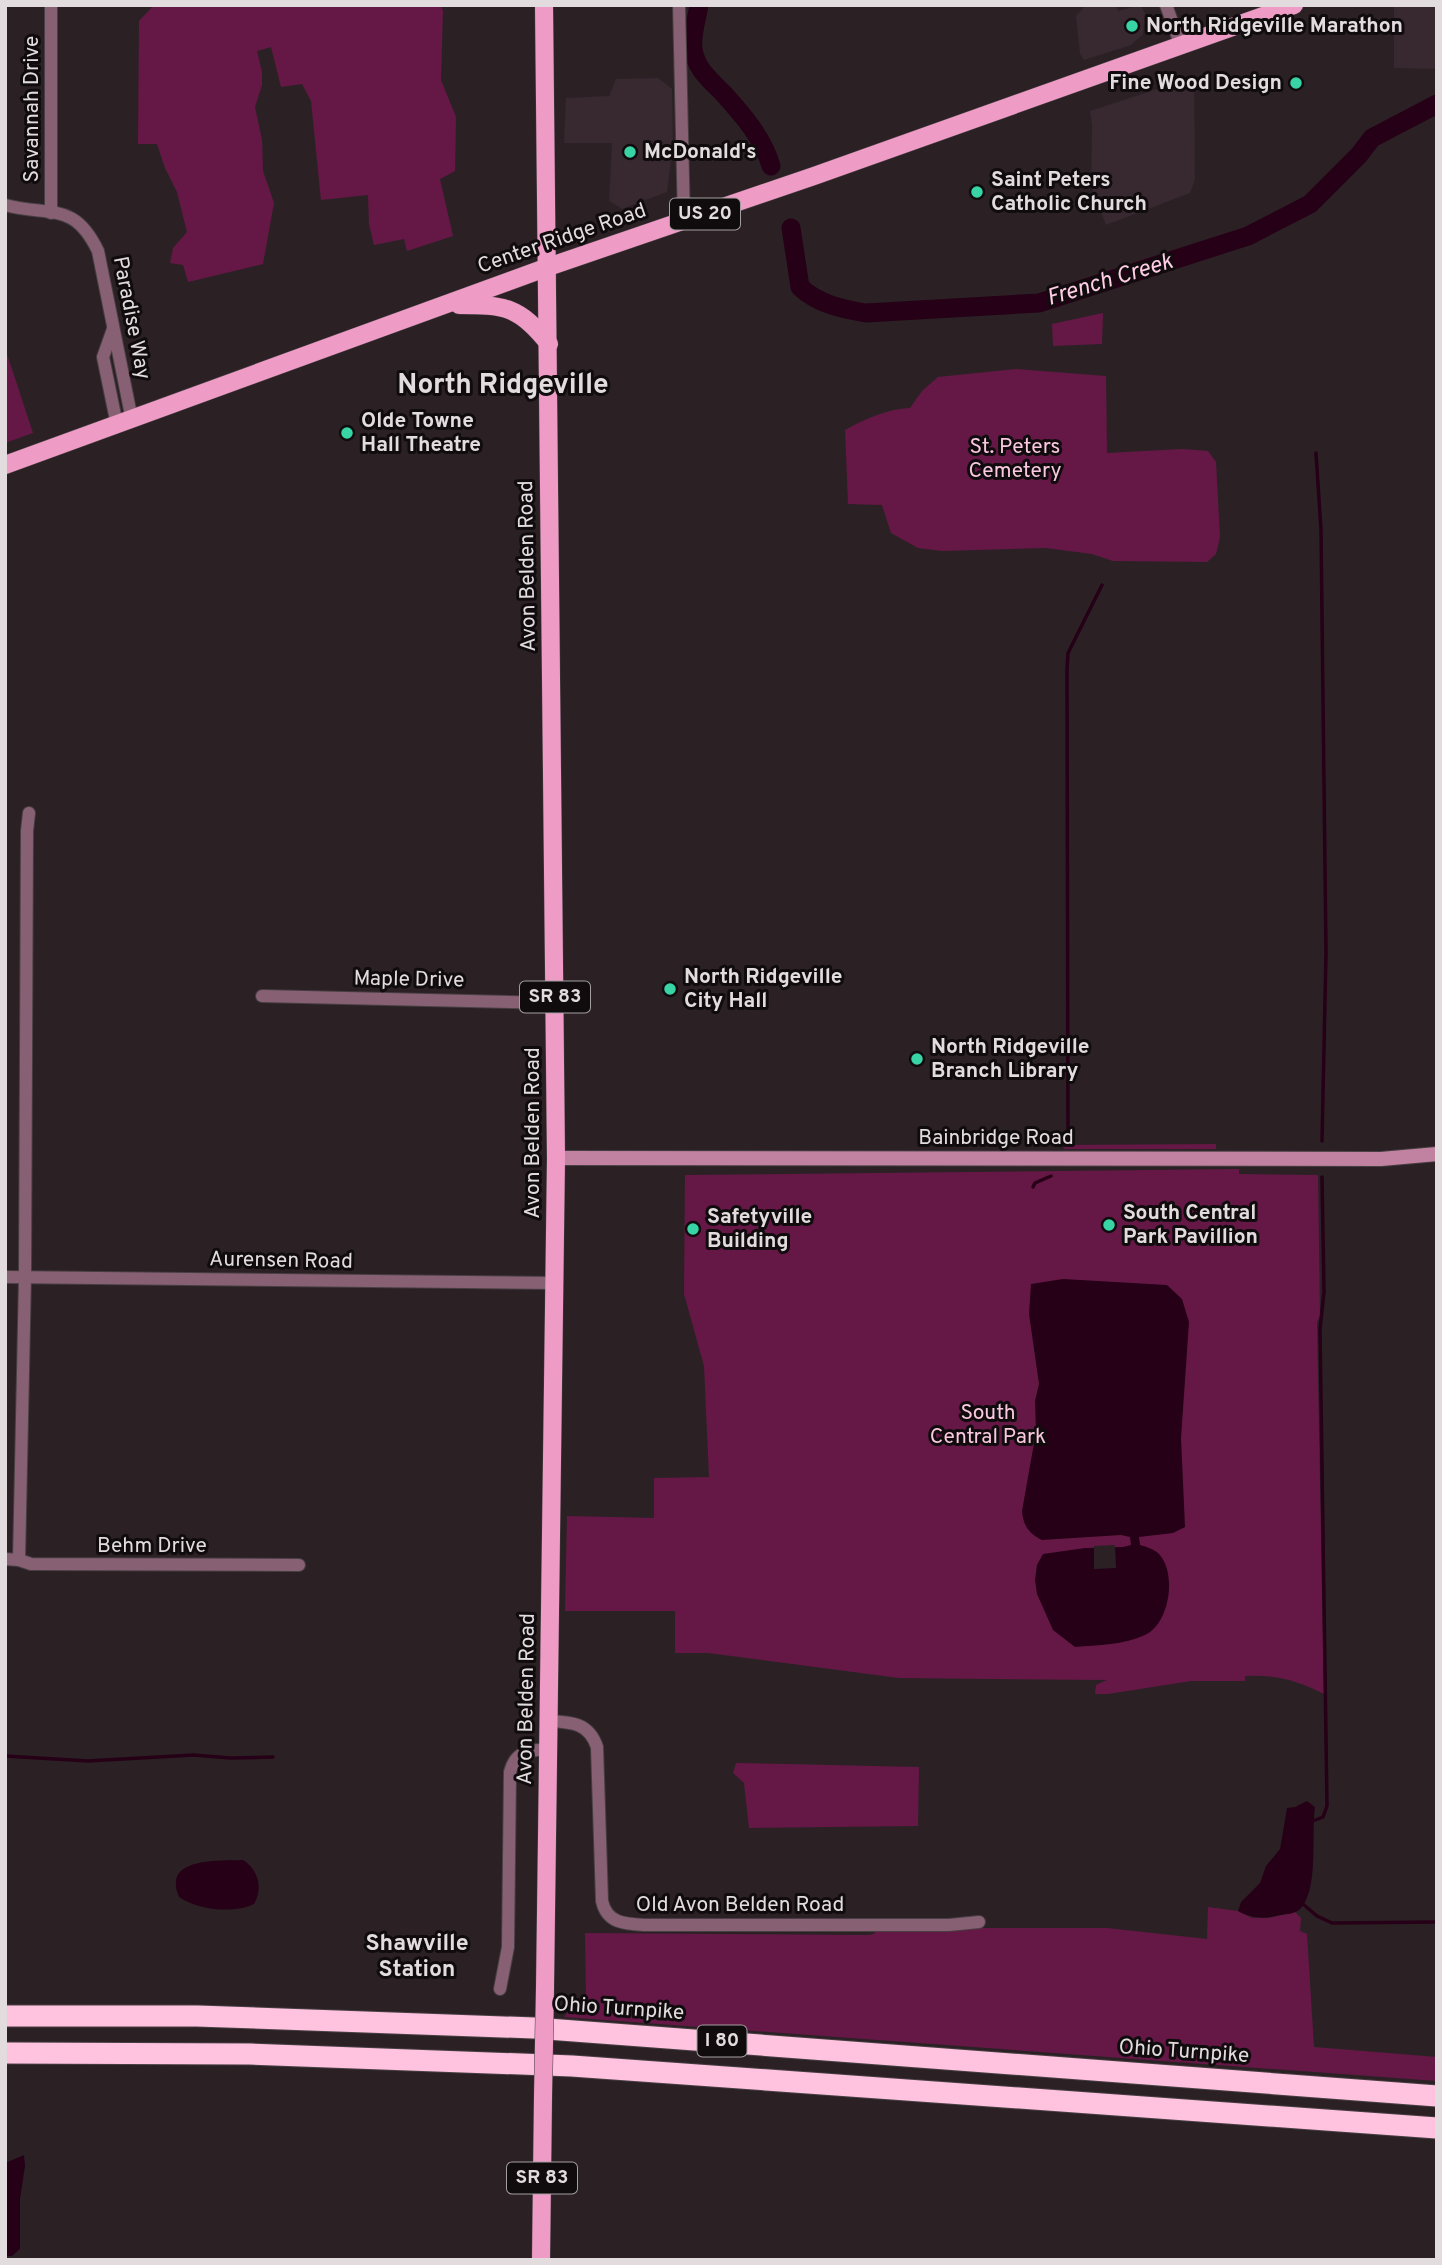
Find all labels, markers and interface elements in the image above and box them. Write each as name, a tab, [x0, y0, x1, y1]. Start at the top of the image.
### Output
place label: North Ridgeville Marathon	[1146, 13, 1403, 40]
marker: North Ridgeville Marathon	[1124, 18, 1140, 34]
street label: Savannah Drive	[19, 36, 46, 182]
place label: Fine Wood Design	[1109, 70, 1282, 97]
marker: Fine Wood Design	[1288, 75, 1304, 91]
place label: McDonald's	[644, 139, 757, 166]
marker: McDonald's	[622, 144, 638, 160]
place label: Saint Peters Catholic Church	[991, 167, 1147, 218]
marker: Saint Peters Catholic Church	[969, 184, 985, 200]
street label: Center Ridge Road	[474, 197, 650, 281]
road number: US 20	[670, 198, 740, 230]
water label: French Creek	[1044, 248, 1177, 314]
street label: Paradise Way	[106, 254, 156, 382]
district label: North Ridgeville	[397, 368, 609, 404]
place label: Olde Towne Hall Theatre	[361, 408, 481, 459]
marker: Olde Towne Hall Theatre	[339, 425, 355, 441]
park label: St. Peters Cemetery	[968, 434, 1062, 485]
street label: Avon Belden Road	[513, 480, 543, 652]
place label: North Ridgeville City Hall	[684, 964, 842, 1015]
street label: Maple Drive	[353, 966, 465, 994]
road number: SR 83	[520, 981, 590, 1012]
marker: North Ridgeville City Hall	[662, 981, 678, 997]
place label: North Ridgeville Branch Library	[931, 1034, 1089, 1085]
street label: Avon Belden Road	[520, 1047, 547, 1219]
marker: North Ridgeville Branch Library	[909, 1051, 925, 1067]
street label: Bainbridge Road	[918, 1125, 1074, 1152]
place label: South Central Park Pavillion	[1123, 1200, 1258, 1251]
place label: Safetyville Building	[707, 1204, 812, 1255]
marker: South Central Park Pavillion	[1101, 1217, 1117, 1233]
marker: Safetyville Building	[685, 1221, 701, 1237]
street label: Aurensen Road	[209, 1246, 353, 1276]
park label: South Central Park	[930, 1400, 1046, 1451]
street label: Behm Drive	[97, 1533, 207, 1560]
street label: Avon Belden Road	[512, 1613, 542, 1785]
street label: Old Avon Belden Road	[636, 1892, 844, 1919]
district label: Shawville Station	[365, 1930, 469, 1985]
street label: Ohio Turnpike	[553, 1991, 685, 2027]
road number: I 80	[698, 2025, 746, 2056]
street label: Ohio Turnpike	[1118, 2034, 1250, 2070]
road number: SR 83	[507, 2162, 577, 2194]

